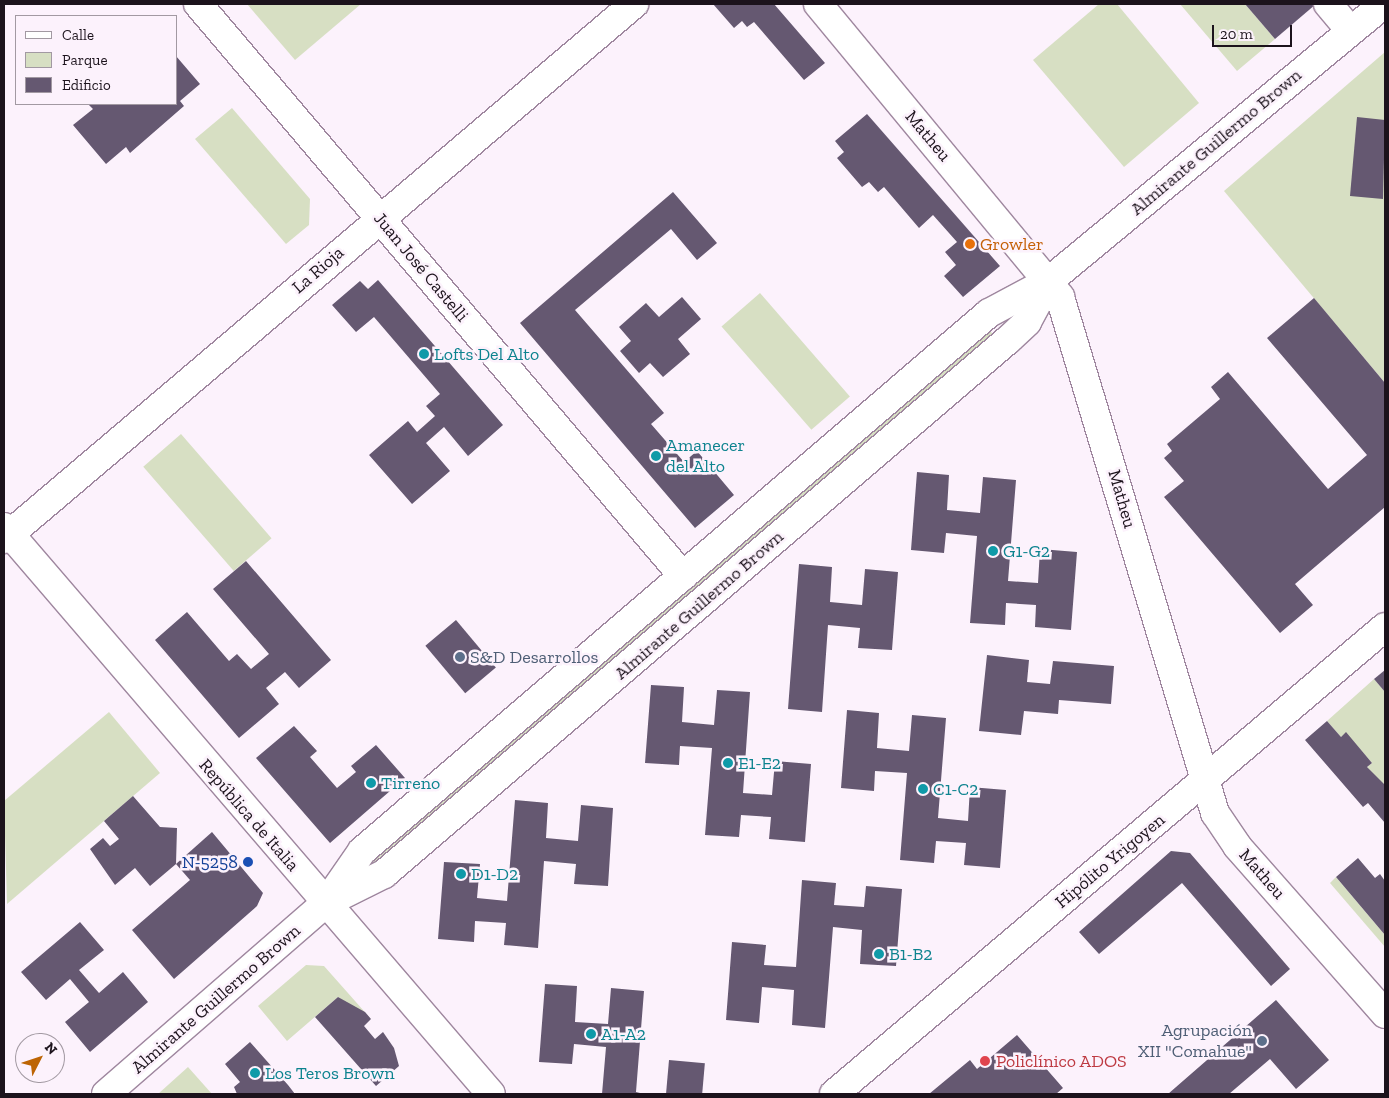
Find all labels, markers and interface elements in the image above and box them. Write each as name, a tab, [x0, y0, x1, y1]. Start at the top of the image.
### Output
legend	[15, 15, 178, 105]
scale bar	[1214, 15, 1294, 47]
text: 20 m	[1220, 25, 1253, 43]
text: Calle	[62, 26, 94, 44]
text: Parque	[62, 51, 108, 69]
street label: Almirante Guillermo Brown	[1126, 64, 1306, 220]
text: Edificio	[62, 76, 111, 94]
street label: Matheu	[901, 106, 955, 166]
street label: Juan José Castelli	[369, 208, 473, 326]
place label: Growler	[980, 233, 1043, 255]
marker: Growler	[964, 238, 976, 250]
street label: La Rioja	[288, 242, 348, 298]
place label: Lofts Del Alto	[434, 343, 540, 365]
marker: Lofts Del Alto	[418, 348, 430, 360]
place label: Amanecer del Alto	[666, 435, 745, 478]
marker: Amanecer del Alto	[650, 450, 662, 462]
street label: Matheu	[1103, 467, 1141, 531]
street label: Almirante Guillermo Brown	[610, 526, 788, 684]
place label: G1-G2	[1003, 540, 1050, 562]
marker: G1-G2	[987, 545, 999, 557]
place label: S&D Desarrollos	[470, 646, 598, 668]
marker: S&D Desarrollos	[454, 651, 466, 663]
place label: E1-E2	[738, 752, 781, 774]
street label: República de Italia	[194, 754, 304, 876]
marker: E1-E2	[722, 757, 734, 769]
place label: Tirreno	[381, 772, 440, 794]
marker: Tirreno	[365, 777, 377, 789]
place label: C1-C2	[933, 778, 979, 800]
marker: C1-C2	[917, 783, 929, 795]
street label: Hipólito Yrigoyen	[1051, 809, 1169, 913]
street label: Matheu	[1234, 844, 1290, 904]
place label: N-5258	[182, 851, 238, 873]
marker: N-5258	[242, 856, 254, 868]
place label: D1-D2	[471, 863, 518, 885]
marker: D1-D2	[455, 868, 467, 880]
street label: Almirante Guillermo Brown	[127, 920, 305, 1078]
place label: B1-B2	[889, 943, 933, 965]
marker: B1-B2	[873, 948, 885, 960]
place label: Agrupación XII "Comahue"	[1138, 1020, 1252, 1062]
place label: A1-A2	[601, 1023, 646, 1045]
marker: A1-A2	[585, 1028, 597, 1040]
north arrow	[15, 1033, 65, 1083]
marker: Agrupación XII "Comahue"	[1256, 1035, 1268, 1047]
text: N	[41, 1039, 61, 1058]
place label: Policlínico ADOS	[996, 1050, 1127, 1072]
marker: Policlínico ADOS	[978, 1054, 992, 1068]
place label: Los Teros Brown	[265, 1062, 395, 1084]
marker: Los Teros Brown	[249, 1067, 261, 1079]

